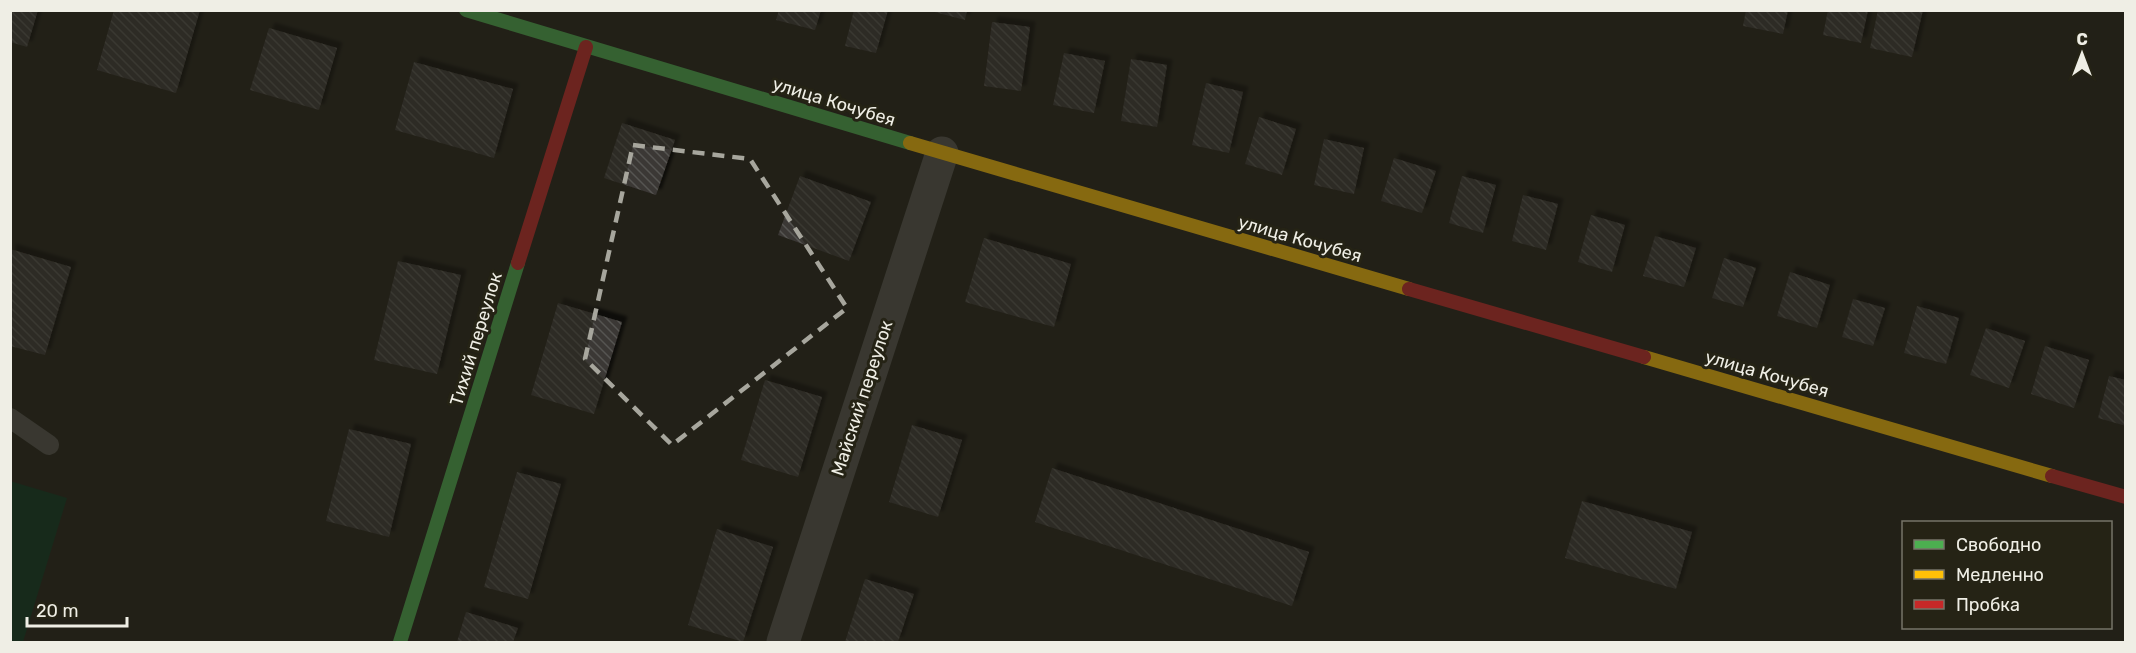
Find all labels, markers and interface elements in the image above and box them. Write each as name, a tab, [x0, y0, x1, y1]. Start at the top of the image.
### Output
north arrow	[2052, 24, 2112, 84]
text: С	[2076, 30, 2088, 49]
street label: улица Кочубея	[770, 73, 898, 131]
street label: улица Кочубея	[1236, 211, 1364, 267]
street label: Тихий переулок	[445, 269, 507, 408]
street label: Майский переулок	[827, 317, 898, 478]
street label: улица Кочубея	[1703, 346, 1831, 402]
legend	[1902, 521, 2112, 629]
text: Свободно	[1956, 534, 2041, 556]
text: Медленно	[1956, 564, 2044, 586]
scale bar	[27, 590, 128, 628]
text: Пробка	[1956, 594, 2020, 616]
text: 20 m	[36, 600, 78, 622]

